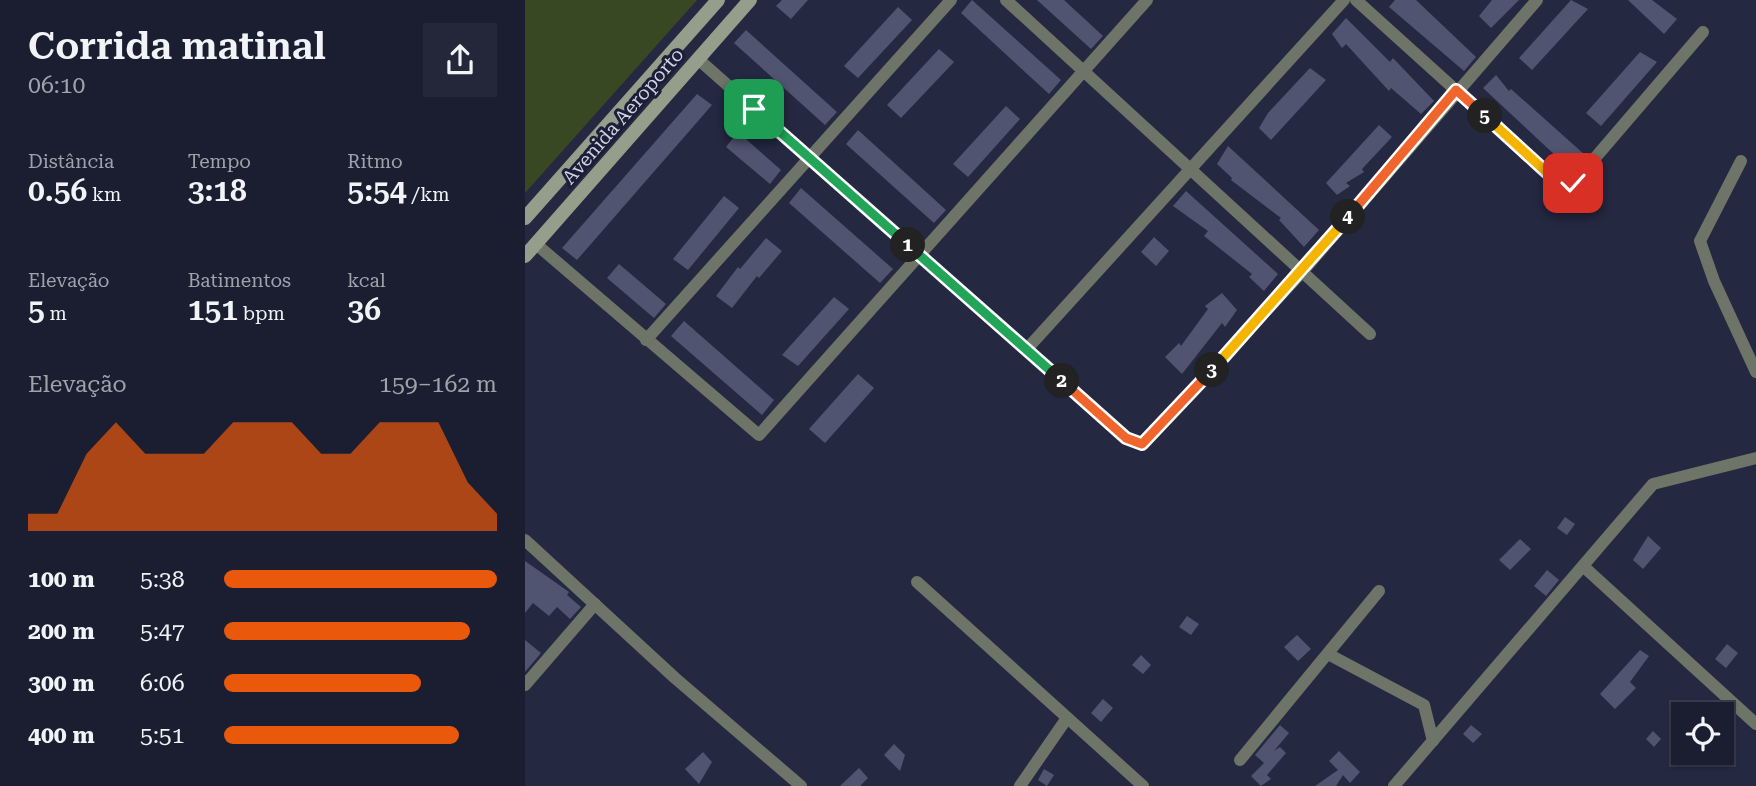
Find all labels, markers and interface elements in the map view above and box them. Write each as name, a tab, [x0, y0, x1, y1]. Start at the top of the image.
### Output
button: share	[423, 23, 497, 97]
text: Corrida matinal	[28, 24, 326, 68]
street label: Avenida Aeroporto	[558, 43, 688, 189]
text: 06:10	[28, 72, 85, 99]
pin	[724, 79, 784, 139]
icon: arrive	[735, 90, 773, 128]
pin: 5	[1467, 99, 1503, 134]
text: 5	[1479, 104, 1490, 127]
text: Distância	[28, 150, 114, 173]
text: Tempo	[188, 150, 251, 173]
text: Ritmo	[347, 150, 403, 173]
pin	[1543, 153, 1603, 213]
icon: check	[1554, 164, 1592, 202]
text: 0.56	[28, 173, 87, 208]
text: 3:18	[188, 173, 247, 208]
text: 5:54	[347, 173, 407, 208]
text: km	[87, 183, 121, 206]
text: /km	[407, 183, 450, 206]
pin: 4	[1331, 200, 1365, 234]
text: 4	[1342, 205, 1353, 228]
pin: 1	[891, 228, 925, 262]
text: 1	[902, 233, 913, 256]
text: Elevação	[28, 269, 109, 292]
text: Batimentos	[188, 269, 291, 292]
text: kcal	[347, 269, 386, 292]
text: 5	[28, 292, 45, 327]
text: 151	[188, 292, 238, 327]
text: 36	[347, 292, 381, 327]
text: m	[45, 302, 67, 325]
text: bpm	[238, 302, 285, 325]
pin: 3	[1195, 352, 1229, 388]
text: 3	[1206, 358, 1217, 381]
pin: 2	[1045, 364, 1079, 398]
text: 2	[1056, 369, 1067, 392]
text: Elevação	[28, 371, 127, 398]
text: 159–162 m	[379, 371, 497, 398]
text: 100 m	[28, 566, 95, 593]
text: 5:38	[140, 566, 185, 593]
text: 200 m	[28, 618, 95, 645]
text: 5:47	[140, 618, 185, 645]
text: 300 m	[28, 670, 95, 697]
text: 6:06	[140, 670, 185, 697]
map controls	[1671, 702, 1734, 765]
button: locate	[1671, 702, 1734, 765]
text: 400 m	[28, 722, 95, 749]
text: 5:51	[140, 722, 185, 749]

